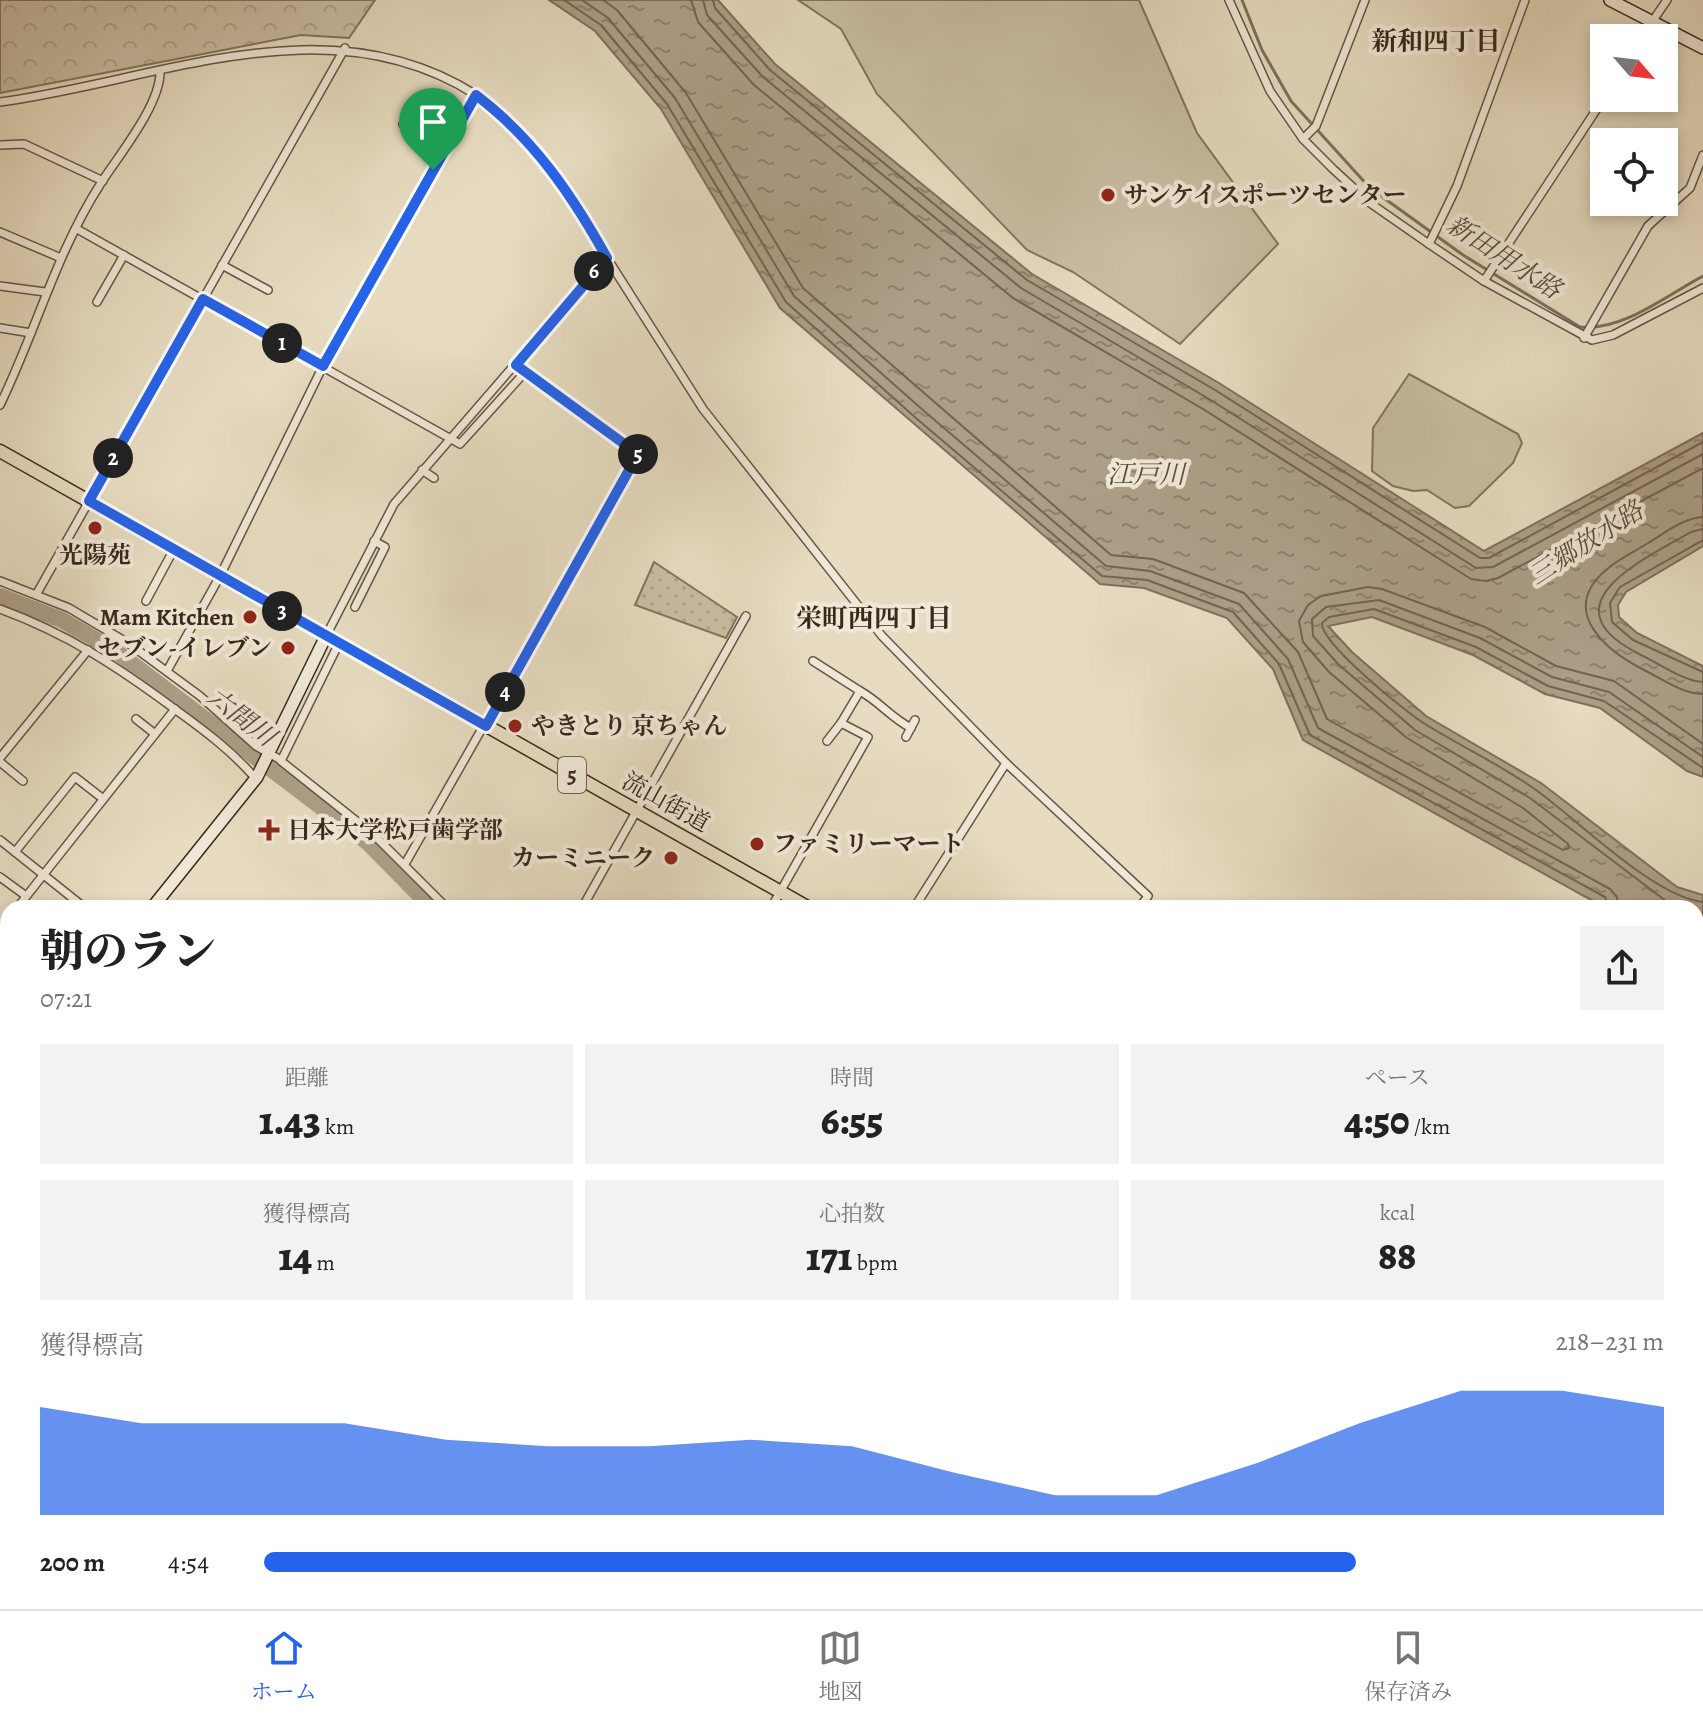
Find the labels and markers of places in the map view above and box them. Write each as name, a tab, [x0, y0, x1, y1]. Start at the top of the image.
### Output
pin	[399, 88, 467, 170]
place label: サンケイスポーツセンター	[1124, 179, 1406, 211]
marker: サンケイスポーツセンター	[1099, 186, 1117, 204]
pin: 6	[574, 251, 614, 291]
pin: 1	[262, 323, 302, 363]
pin: 5	[618, 434, 658, 474]
pin: 2	[93, 438, 133, 478]
marker: 光陽苑	[86, 519, 104, 537]
place label: 光陽苑	[59, 539, 131, 571]
pin: 3	[262, 591, 302, 631]
place label: Mam Kitchen	[100, 601, 235, 633]
marker: Mam Kitchen	[241, 608, 259, 626]
place label: セブン-イレブン	[97, 632, 272, 664]
marker: セブン-イレブン	[279, 639, 297, 657]
pin: 4	[485, 672, 525, 712]
place label: やきとり 京ちゃん	[531, 710, 727, 742]
marker: やきとり 京ちゃん	[506, 717, 524, 735]
place label: 日本大学松戸歯学部	[287, 814, 503, 846]
marker: 日本大学松戸歯学部	[258, 819, 280, 841]
place label: ファミリーマート	[773, 828, 965, 860]
marker: ファミリーマート	[748, 835, 766, 853]
place label: カーミニーク	[511, 842, 655, 874]
marker: カーミニーク	[662, 849, 680, 867]

